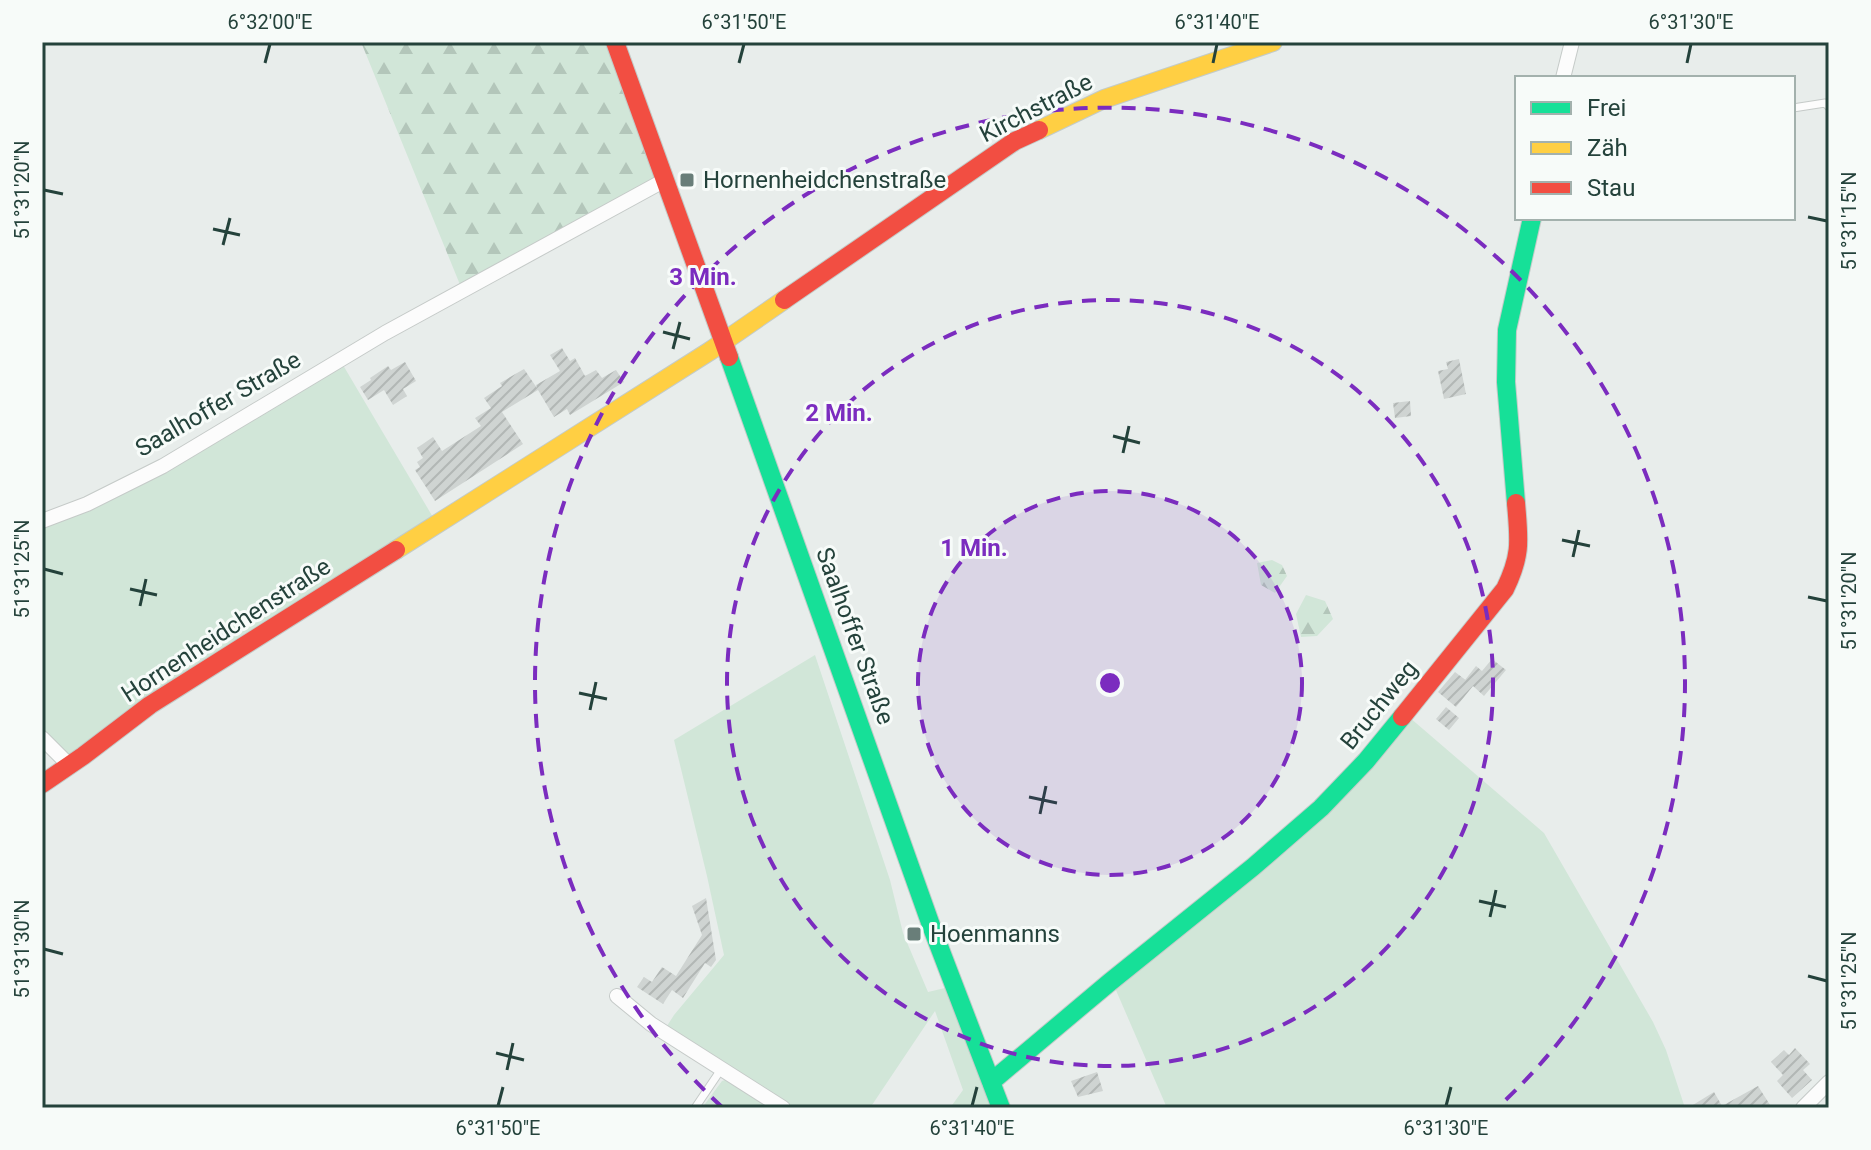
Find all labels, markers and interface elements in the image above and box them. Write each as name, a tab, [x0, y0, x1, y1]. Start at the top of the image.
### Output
text: 6°32'00"E	[228, 10, 312, 34]
text: 6°31'50"E	[702, 10, 786, 34]
text: 6°31'40"E	[1175, 10, 1259, 34]
text: 6°31'30"E	[1649, 10, 1733, 34]
street label: Kirchstraße	[975, 68, 1097, 148]
legend	[1515, 76, 1795, 220]
text: Frei	[1587, 94, 1626, 122]
text: Zäh	[1587, 134, 1628, 162]
text: 51°31'20"N	[10, 140, 34, 240]
place label: Hornenheidchenstraße	[703, 166, 946, 194]
marker: Hornenheidchenstraße	[678, 171, 696, 189]
text: 51°31'15"N	[1837, 171, 1861, 271]
text: Stau	[1587, 174, 1635, 202]
text: 3 Min.	[669, 263, 737, 291]
street label: Saalhoffer Straße	[130, 345, 306, 463]
text: 2 Min.	[805, 399, 873, 427]
text: 51°31'25"N	[10, 519, 34, 619]
text: 1 Min.	[940, 534, 1008, 562]
street label: Saalhoffer Straße	[810, 544, 900, 728]
text: 51°31'20"N	[1837, 551, 1861, 651]
street label: Hornenheidchenstraße	[116, 552, 336, 708]
street label: Bruchweg	[1335, 655, 1423, 755]
centre of rings	[1096, 669, 1124, 697]
text: 51°31'30"N	[10, 899, 34, 999]
place label: Hoenmanns	[930, 920, 1060, 948]
marker: Hoenmanns	[905, 925, 923, 943]
text: 51°31'25"N	[1837, 931, 1861, 1031]
text: 6°31'50"E	[456, 1116, 540, 1140]
text: 6°31'40"E	[930, 1116, 1014, 1140]
text: 6°31'30"E	[1404, 1116, 1488, 1140]

